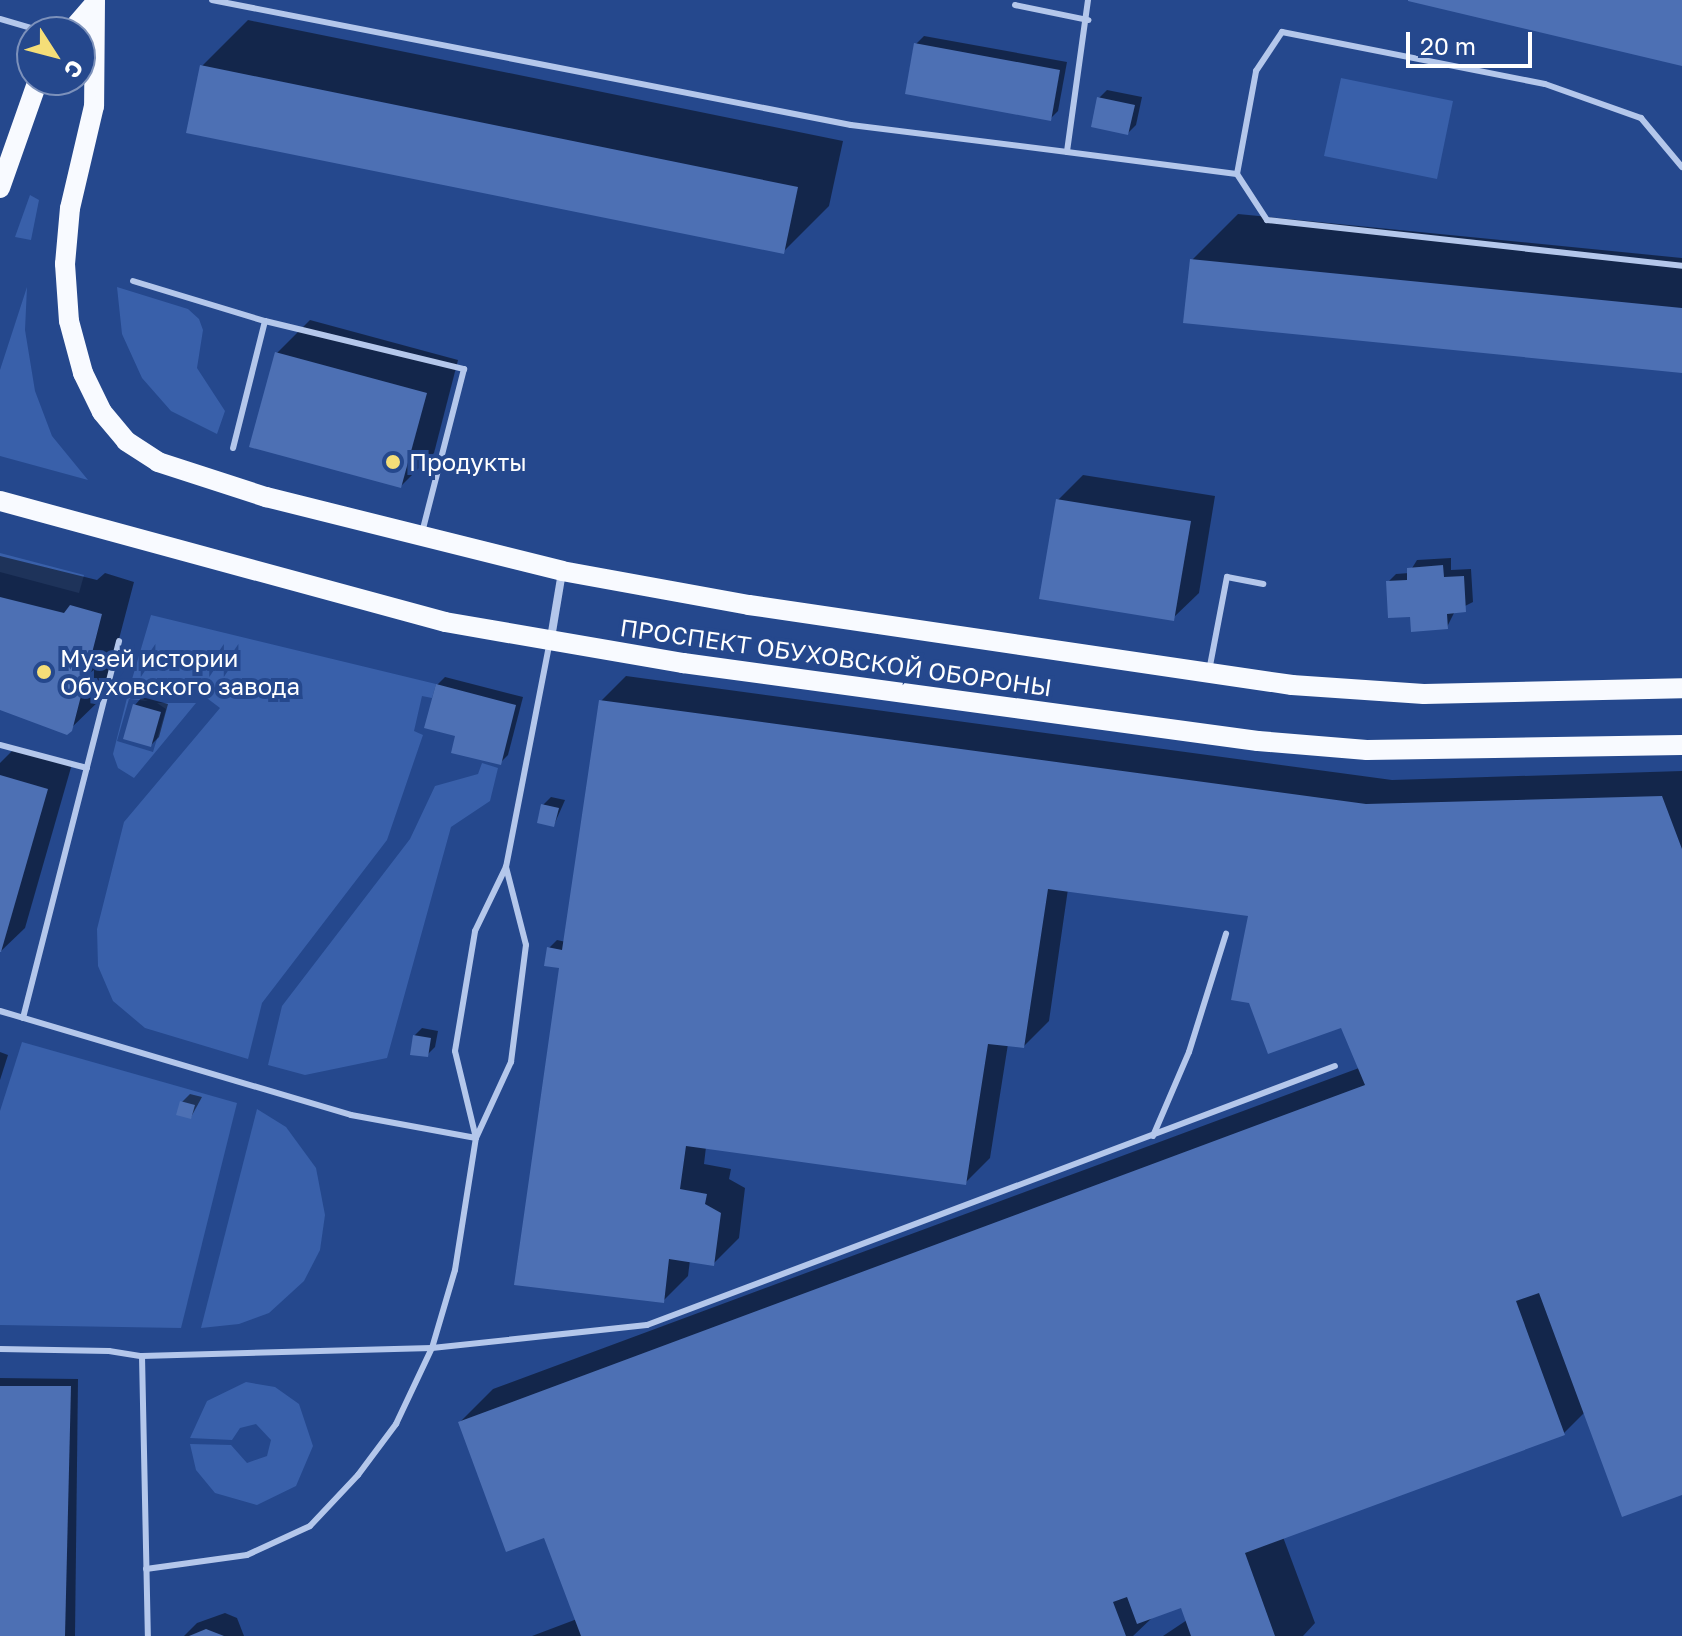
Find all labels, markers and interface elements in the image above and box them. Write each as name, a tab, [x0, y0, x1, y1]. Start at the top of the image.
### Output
north arrow	[16, 16, 96, 96]
scale bar	[1410, 16, 1536, 66]
text: 20 m	[1420, 31, 1476, 60]
text: С	[59, 55, 90, 83]
place label: Продукты	[409, 448, 527, 476]
marker: Продукты	[384, 453, 402, 471]
street label: ПРОСПЕКТ ОБУХОВСКОЙ ОБОРОНЫ	[618, 612, 1054, 702]
place label: Музей истории Обуховского завода	[60, 644, 300, 700]
marker: Музей истории Обуховского завода	[35, 663, 53, 681]

